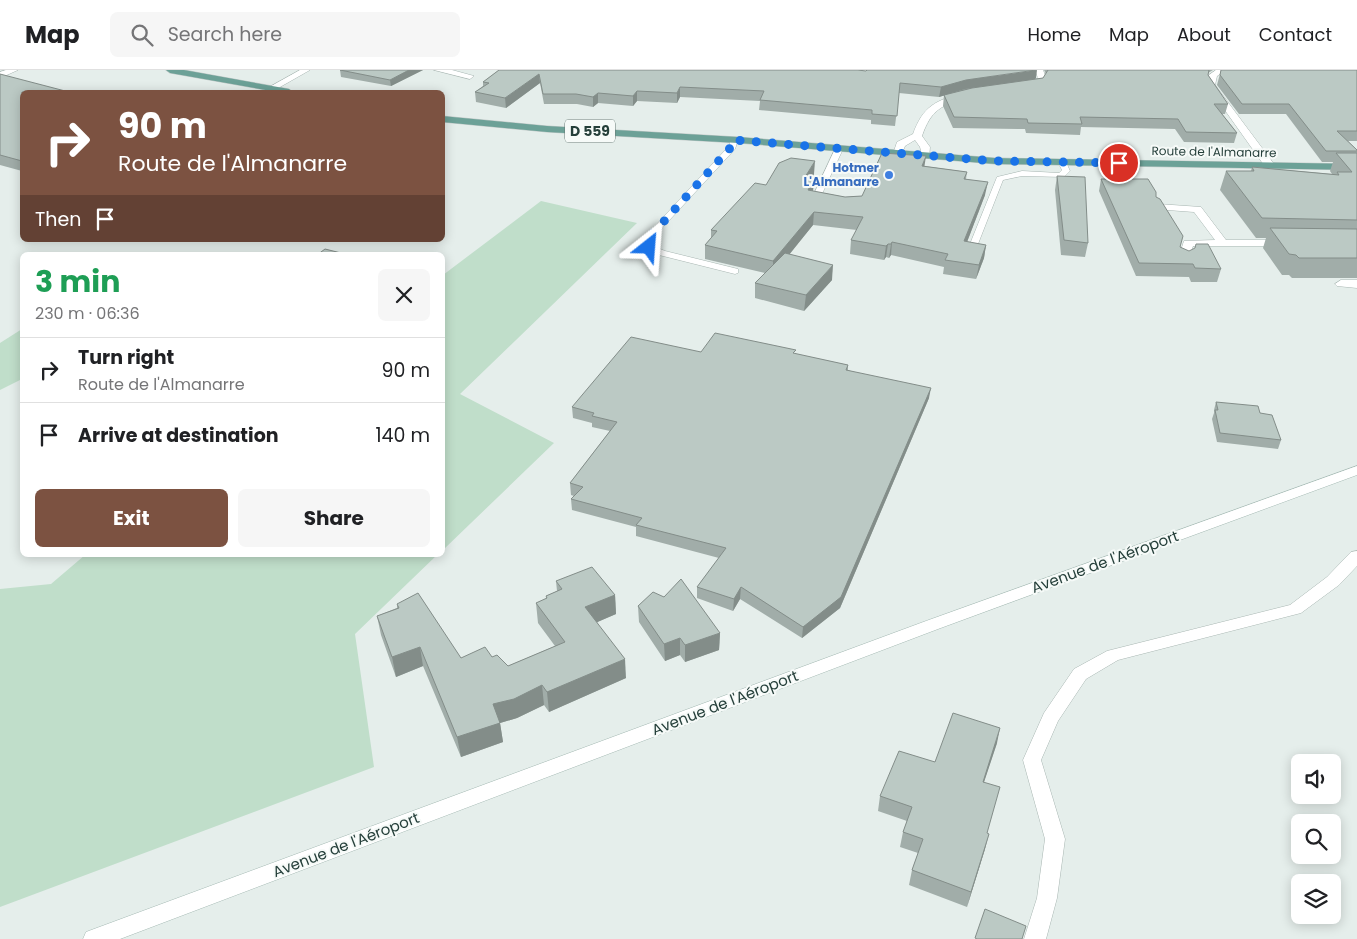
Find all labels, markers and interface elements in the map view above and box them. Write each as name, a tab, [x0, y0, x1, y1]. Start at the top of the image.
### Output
search box	[110, 12, 460, 57]
text: Map	[25, 18, 80, 51]
icon: search	[128, 21, 156, 49]
text: Search here	[168, 21, 282, 48]
text: Home	[1027, 22, 1081, 47]
text: Map	[1109, 22, 1149, 47]
text: About	[1177, 22, 1231, 47]
text: Contact	[1259, 22, 1332, 47]
text: 90 m	[118, 101, 207, 150]
icon: right	[35, 110, 100, 175]
road number: D 559	[565, 119, 615, 142]
pin	[1098, 142, 1140, 184]
street label: Route de l'Almanarre	[1151, 142, 1277, 161]
text: Route de l'Almanarre	[118, 148, 347, 179]
icon: arrive	[1105, 149, 1133, 177]
place label: Hotmer L'Almanarre	[803, 159, 880, 190]
marker: Hotmer L'Almanarre	[883, 169, 895, 181]
icon: arrive	[91, 205, 119, 233]
text: Then	[35, 206, 81, 233]
position arrow	[622, 220, 674, 272]
text: 3 min	[35, 260, 120, 303]
button: close	[378, 269, 430, 321]
text: 230 m · 06:36	[35, 302, 140, 325]
text: Turn right	[78, 344, 174, 371]
icon: right	[35, 356, 63, 384]
text: 90 m	[381, 357, 430, 384]
text: Route de l'Almanarre	[78, 373, 245, 396]
icon: arrive	[35, 421, 63, 449]
text: Arrive at destination	[78, 422, 279, 449]
text: 140 m	[375, 422, 430, 449]
button: Exit	[35, 489, 228, 547]
button: Share	[238, 489, 430, 547]
street label: Avenue de l'Aéroport	[1028, 525, 1181, 598]
street label: Avenue de l'Aéroport	[649, 665, 801, 740]
map controls	[1291, 754, 1341, 924]
button: sound	[1291, 754, 1341, 804]
street label: Avenue de l'Aéroport	[270, 807, 422, 882]
button: search	[1291, 814, 1341, 864]
button: layers	[1291, 874, 1341, 924]

